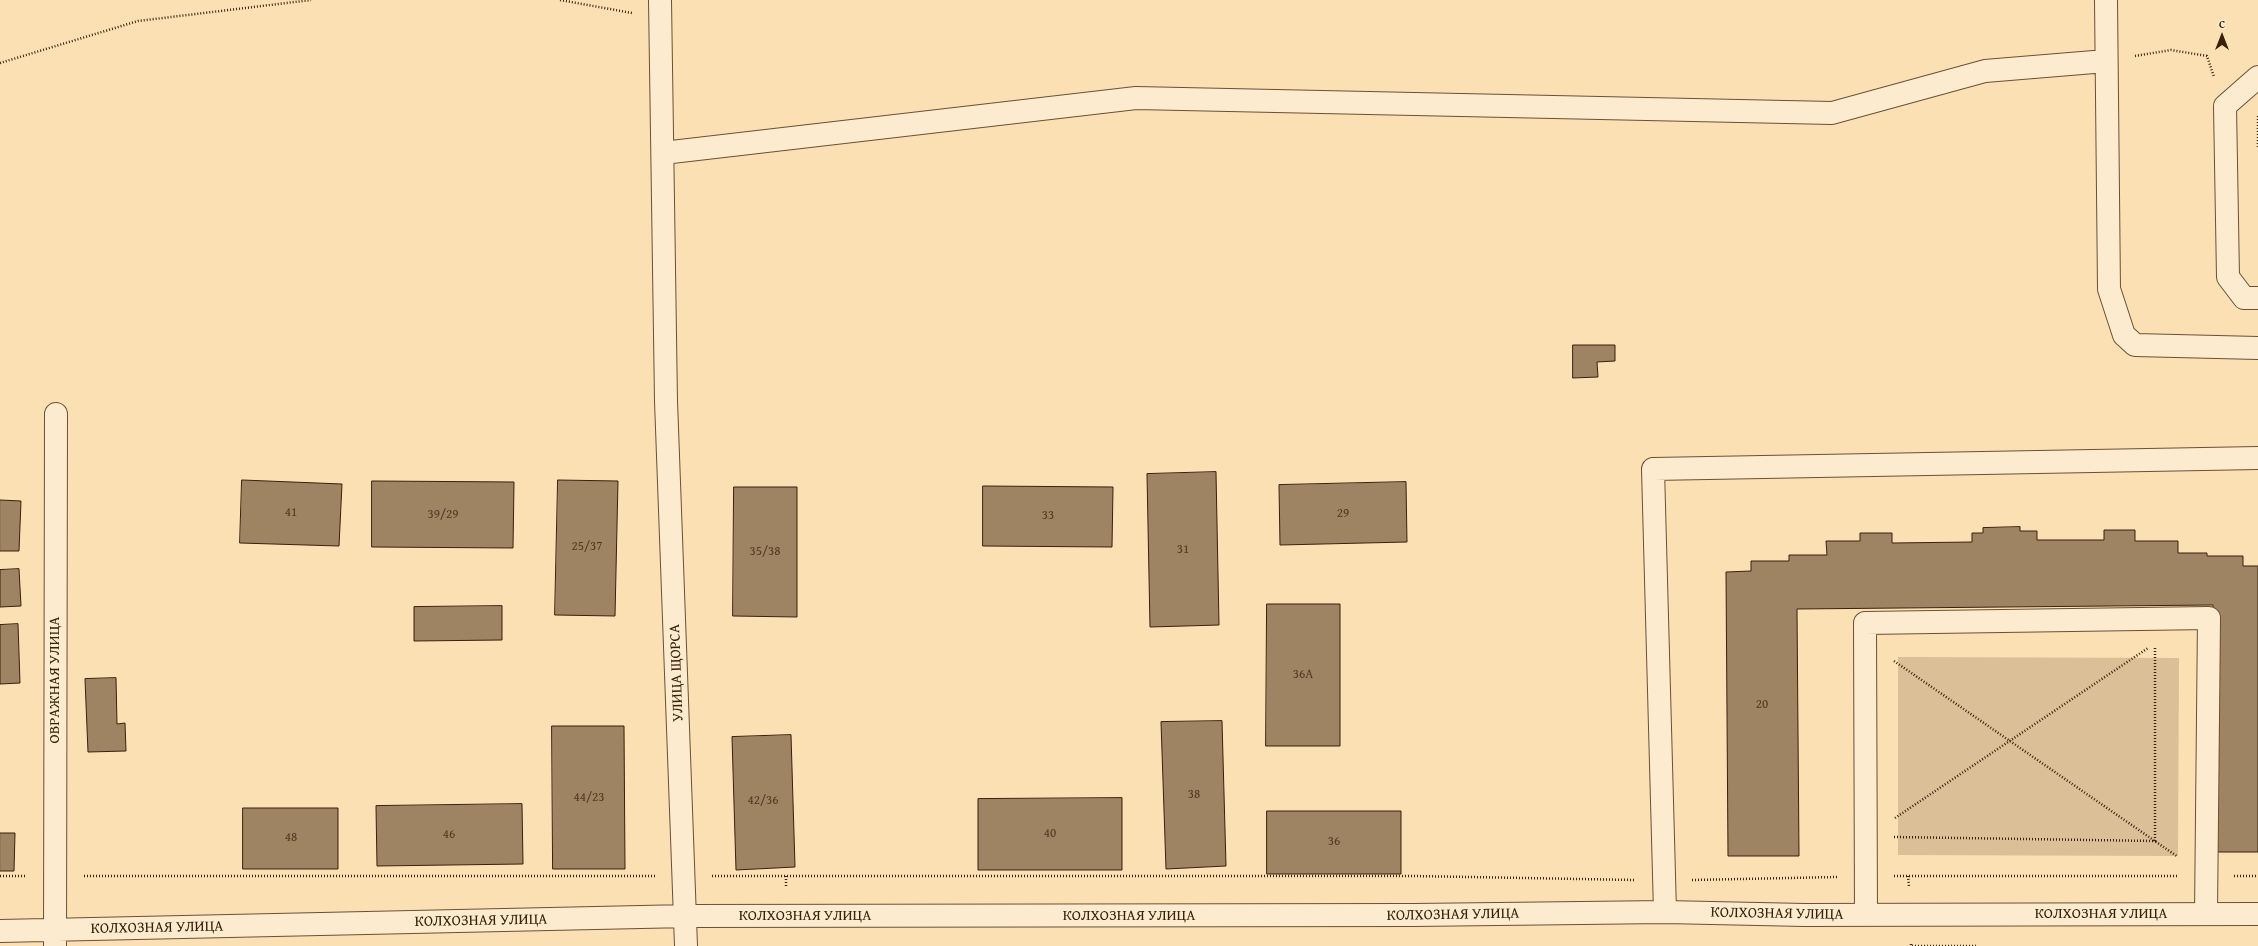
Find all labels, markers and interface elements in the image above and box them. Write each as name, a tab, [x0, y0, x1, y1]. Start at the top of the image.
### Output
north arrow	[2202, 16, 2242, 56]
text: С	[2219, 16, 2225, 32]
house number: 41	[285, 505, 297, 521]
house number: 29	[1337, 506, 1349, 522]
house number: 39/29	[427, 507, 459, 523]
house number: 33	[1042, 508, 1054, 524]
house number: 25/37	[571, 539, 603, 555]
house number: 31	[1177, 542, 1189, 558]
house number: 35/38	[749, 544, 781, 560]
street label: ОВРАЖНАЯ УЛИЦА	[46, 617, 64, 743]
street label: УЛИЦА ЩОРСА	[666, 624, 688, 722]
house number: 36А	[1293, 667, 1313, 683]
house number: 20	[1756, 697, 1768, 713]
house number: 38	[1188, 787, 1200, 803]
house number: 44/23	[573, 790, 605, 806]
house number: 42/36	[747, 793, 779, 809]
house number: 40	[1044, 826, 1056, 842]
house number: 46	[443, 827, 455, 843]
house number: 48	[285, 830, 297, 846]
house number: 36	[1328, 834, 1340, 850]
street label: КОЛХОЗНАЯ УЛИЦА	[1710, 904, 1844, 924]
street label: КОЛХОЗНАЯ УЛИЦА	[1386, 905, 1520, 925]
street label: КОЛХОЗНАЯ УЛИЦА	[2035, 905, 2167, 923]
street label: КОЛХОЗНАЯ УЛИЦА	[739, 907, 871, 925]
street label: КОЛХОЗНАЯ УЛИЦА	[1063, 907, 1195, 925]
street label: КОЛХОЗНАЯ УЛИЦА	[414, 911, 548, 931]
street label: КОЛХОЗНАЯ УЛИЦА	[90, 918, 224, 938]

